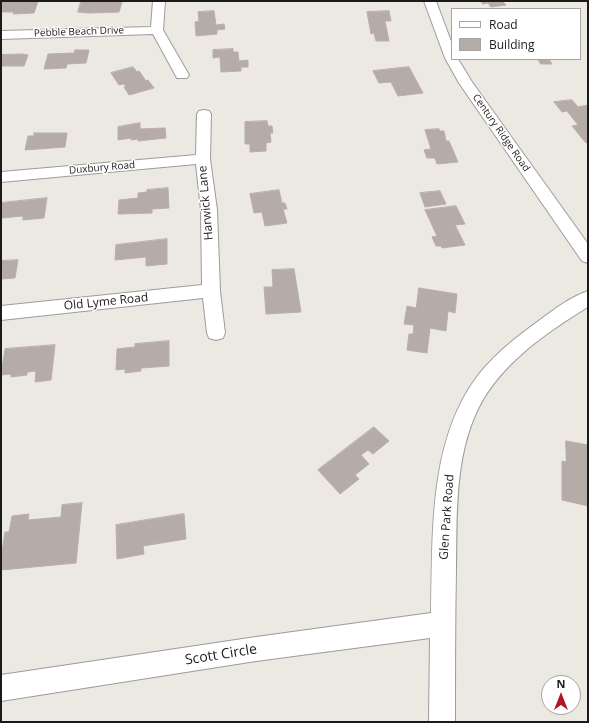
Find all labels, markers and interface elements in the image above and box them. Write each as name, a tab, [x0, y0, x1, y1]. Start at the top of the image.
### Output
legend	[451, 8, 581, 60]
text: Road	[489, 16, 518, 33]
street label: Pebble Beach Drive	[34, 24, 124, 40]
text: Building	[489, 36, 534, 53]
street label: Century Ridge Road	[470, 92, 532, 174]
street label: Duxbury Road	[68, 159, 136, 177]
street label: Harwick Lane	[196, 165, 216, 241]
street label: Old Lyme Road	[63, 290, 149, 314]
street label: Glen Park Road	[437, 474, 457, 560]
street label: Scott Circle	[184, 641, 258, 669]
north arrow	[541, 675, 581, 715]
text: N	[557, 676, 565, 691]

